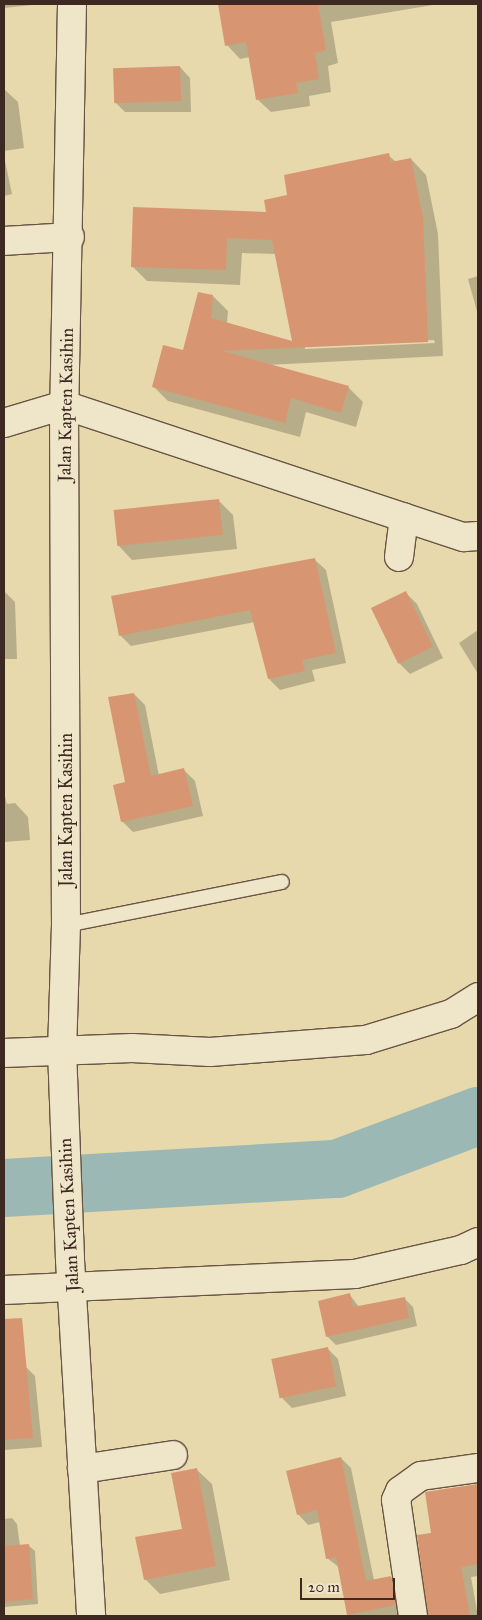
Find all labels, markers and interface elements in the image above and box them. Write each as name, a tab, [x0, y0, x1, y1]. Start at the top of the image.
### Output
street label: Jalan Kapten Kasihin	[54, 328, 78, 482]
street label: Jalan Kapten Kasihin	[55, 733, 77, 887]
street label: Jalan Kapten Kasihin	[54, 1138, 84, 1292]
scale bar	[302, 1568, 397, 1600]
text: 20 m	[308, 1578, 340, 1596]

